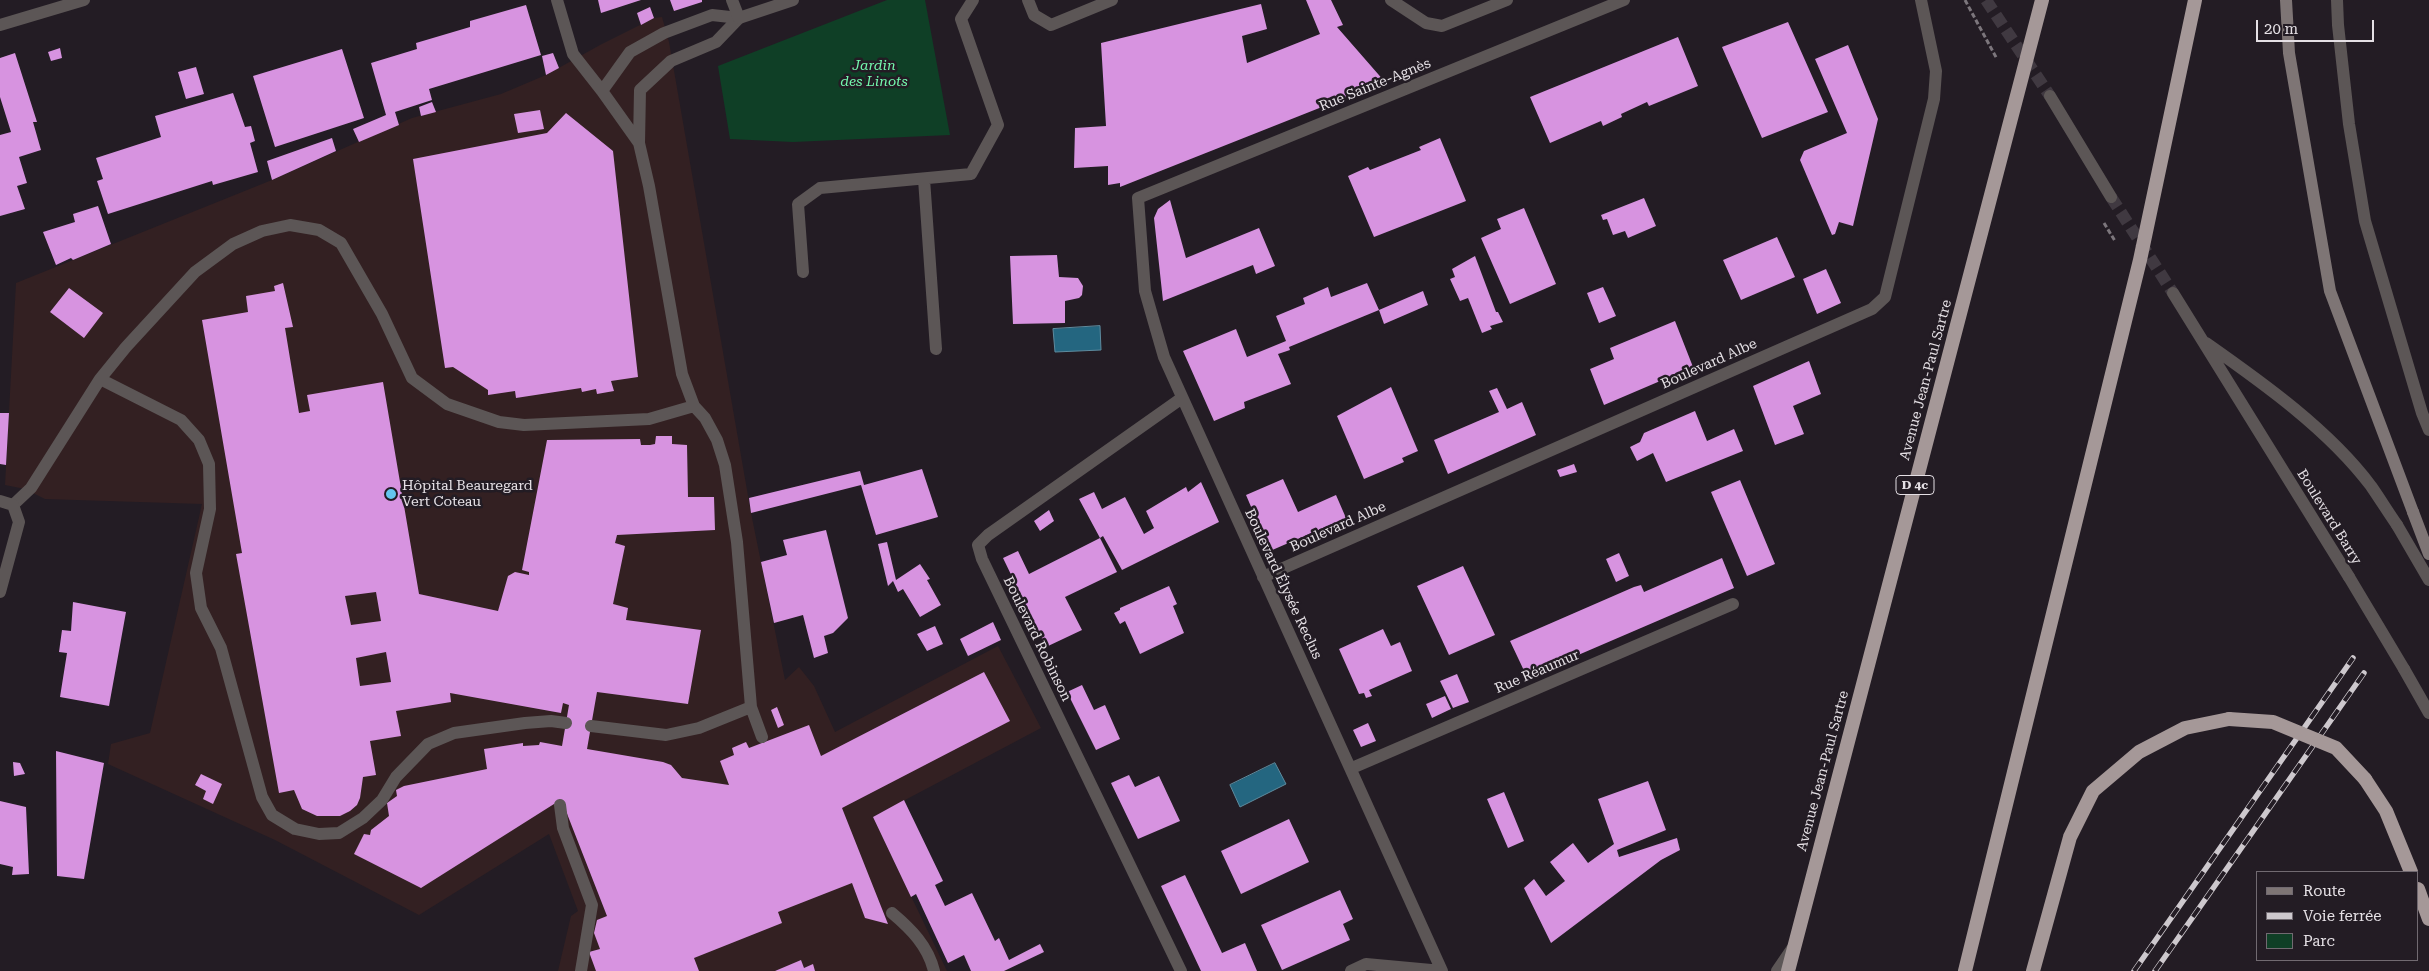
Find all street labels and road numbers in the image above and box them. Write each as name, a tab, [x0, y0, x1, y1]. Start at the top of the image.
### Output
street label: Rue Sainte-Agnès	[1317, 55, 1433, 115]
street label: Avenue Jean-Paul Sartre	[1896, 298, 1956, 462]
street label: Boulevard Albe	[1658, 335, 1760, 393]
street label: Boulevard Barry	[2293, 466, 2365, 568]
road number: D 4c	[1896, 476, 1934, 494]
street label: Boulevard Albe	[1287, 498, 1389, 556]
street label: Boulevard Élysée Reclus	[1241, 506, 1325, 662]
street label: Boulevard Robinson	[999, 574, 1075, 704]
street label: Rue Réaumur	[1492, 647, 1582, 697]
street label: Avenue Jean-Paul Sartre	[1793, 689, 1853, 853]

